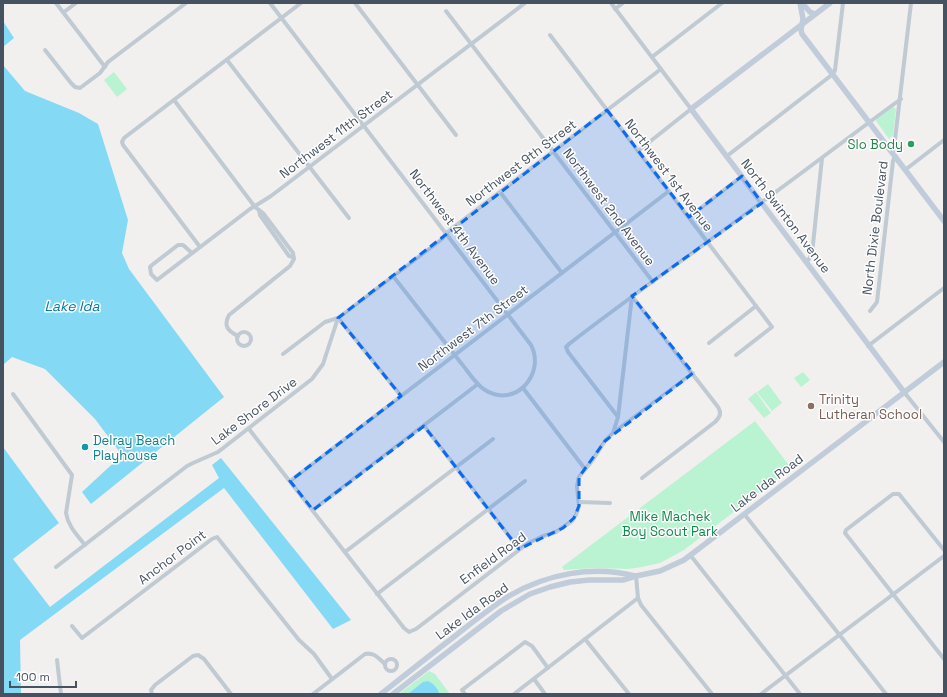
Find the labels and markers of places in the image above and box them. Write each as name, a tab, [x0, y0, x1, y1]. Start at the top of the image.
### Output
place label: Slo Body	[848, 136, 903, 153]
marker: Slo Body	[906, 139, 916, 149]
place label: Trinity Lutheran School	[819, 391, 922, 423]
marker: Trinity Lutheran School	[806, 401, 816, 411]
place label: Delray Beach Playhouse	[93, 432, 175, 464]
marker: Delray Beach Playhouse	[80, 442, 90, 452]

